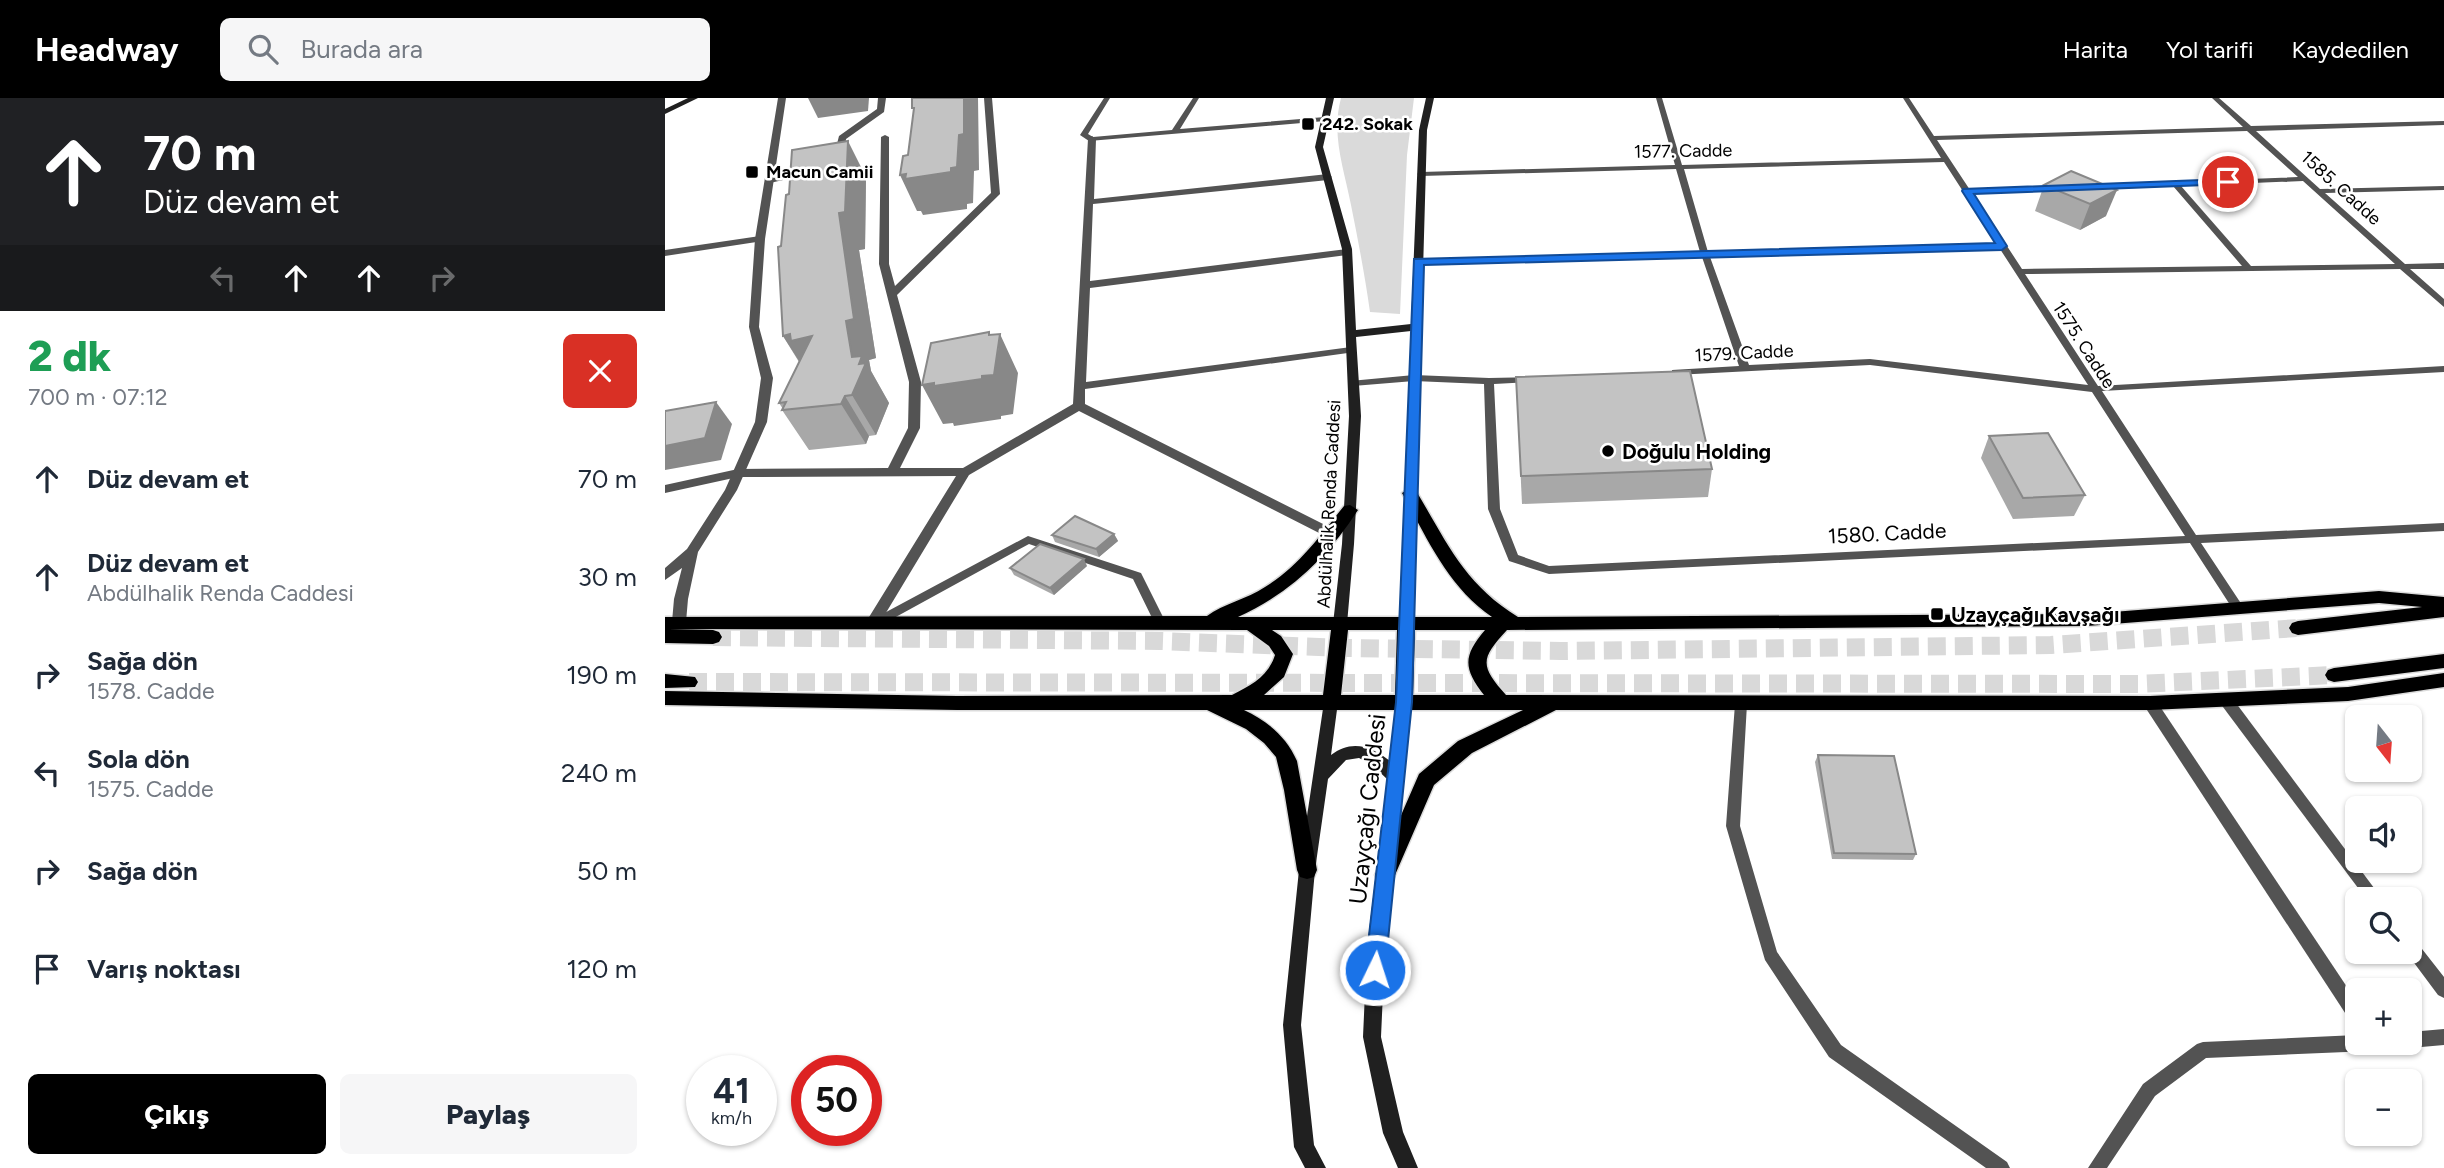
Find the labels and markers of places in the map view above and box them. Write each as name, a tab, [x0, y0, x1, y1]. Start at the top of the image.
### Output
place label: 242. Sokak	[1322, 113, 1413, 135]
marker: 242. Sokak	[1300, 116, 1316, 132]
pin	[2198, 152, 2258, 212]
place label: Macun Camii	[766, 161, 873, 183]
marker: Macun Camii	[744, 164, 760, 180]
place label: Doğulu Holding	[1622, 439, 1771, 464]
marker: Doğulu Holding	[1600, 443, 1616, 459]
place label: Uzayçağı Kavşağı	[1951, 602, 2120, 627]
marker: Uzayçağı Kavşağı	[1929, 606, 1945, 622]

